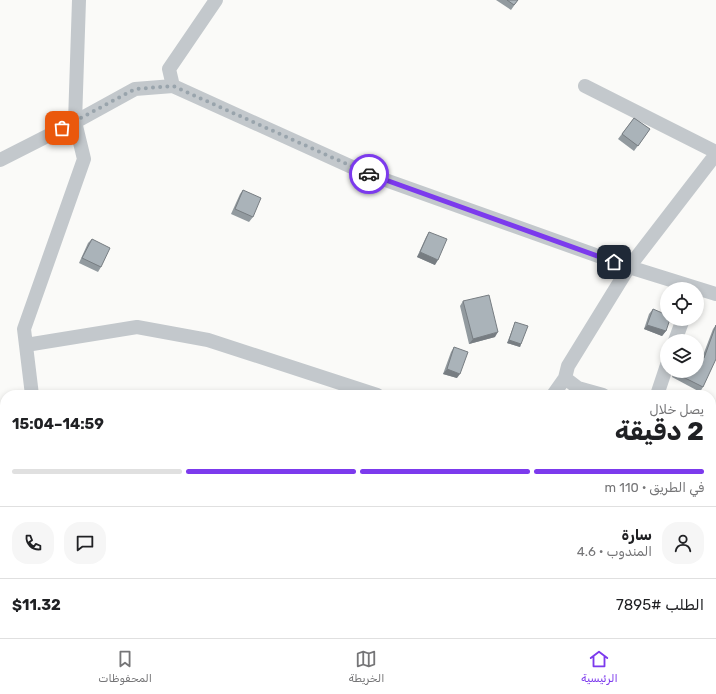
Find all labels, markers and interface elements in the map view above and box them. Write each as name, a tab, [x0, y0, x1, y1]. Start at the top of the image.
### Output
pin	[45, 111, 79, 145]
icon: bag	[51, 117, 73, 139]
courier	[349, 154, 389, 194]
icon: car	[358, 163, 380, 185]
pin	[597, 245, 631, 279]
icon: home	[603, 251, 625, 273]
map controls	[660, 282, 704, 378]
button: locate	[660, 282, 704, 326]
button: layers	[660, 334, 704, 378]
text: يصل خلال	[650, 402, 704, 417]
text: 14:59–15:04	[12, 415, 104, 433]
text: 2 دقيقة	[615, 416, 704, 447]
text: في الطريق · 110 m	[605, 480, 704, 495]
button: phone	[12, 522, 54, 564]
button: chat	[64, 522, 106, 564]
button: person	[662, 522, 704, 564]
text: سارة	[622, 526, 652, 544]
text: المندوب · 4.6	[577, 544, 652, 559]
text: $11.32	[12, 596, 61, 614]
text: الطلب #7895	[616, 596, 704, 614]
tab: المحفوظات	[98, 648, 152, 685]
tab: الخريطة	[349, 648, 384, 685]
tab: الرئيسية	[581, 648, 618, 685]

